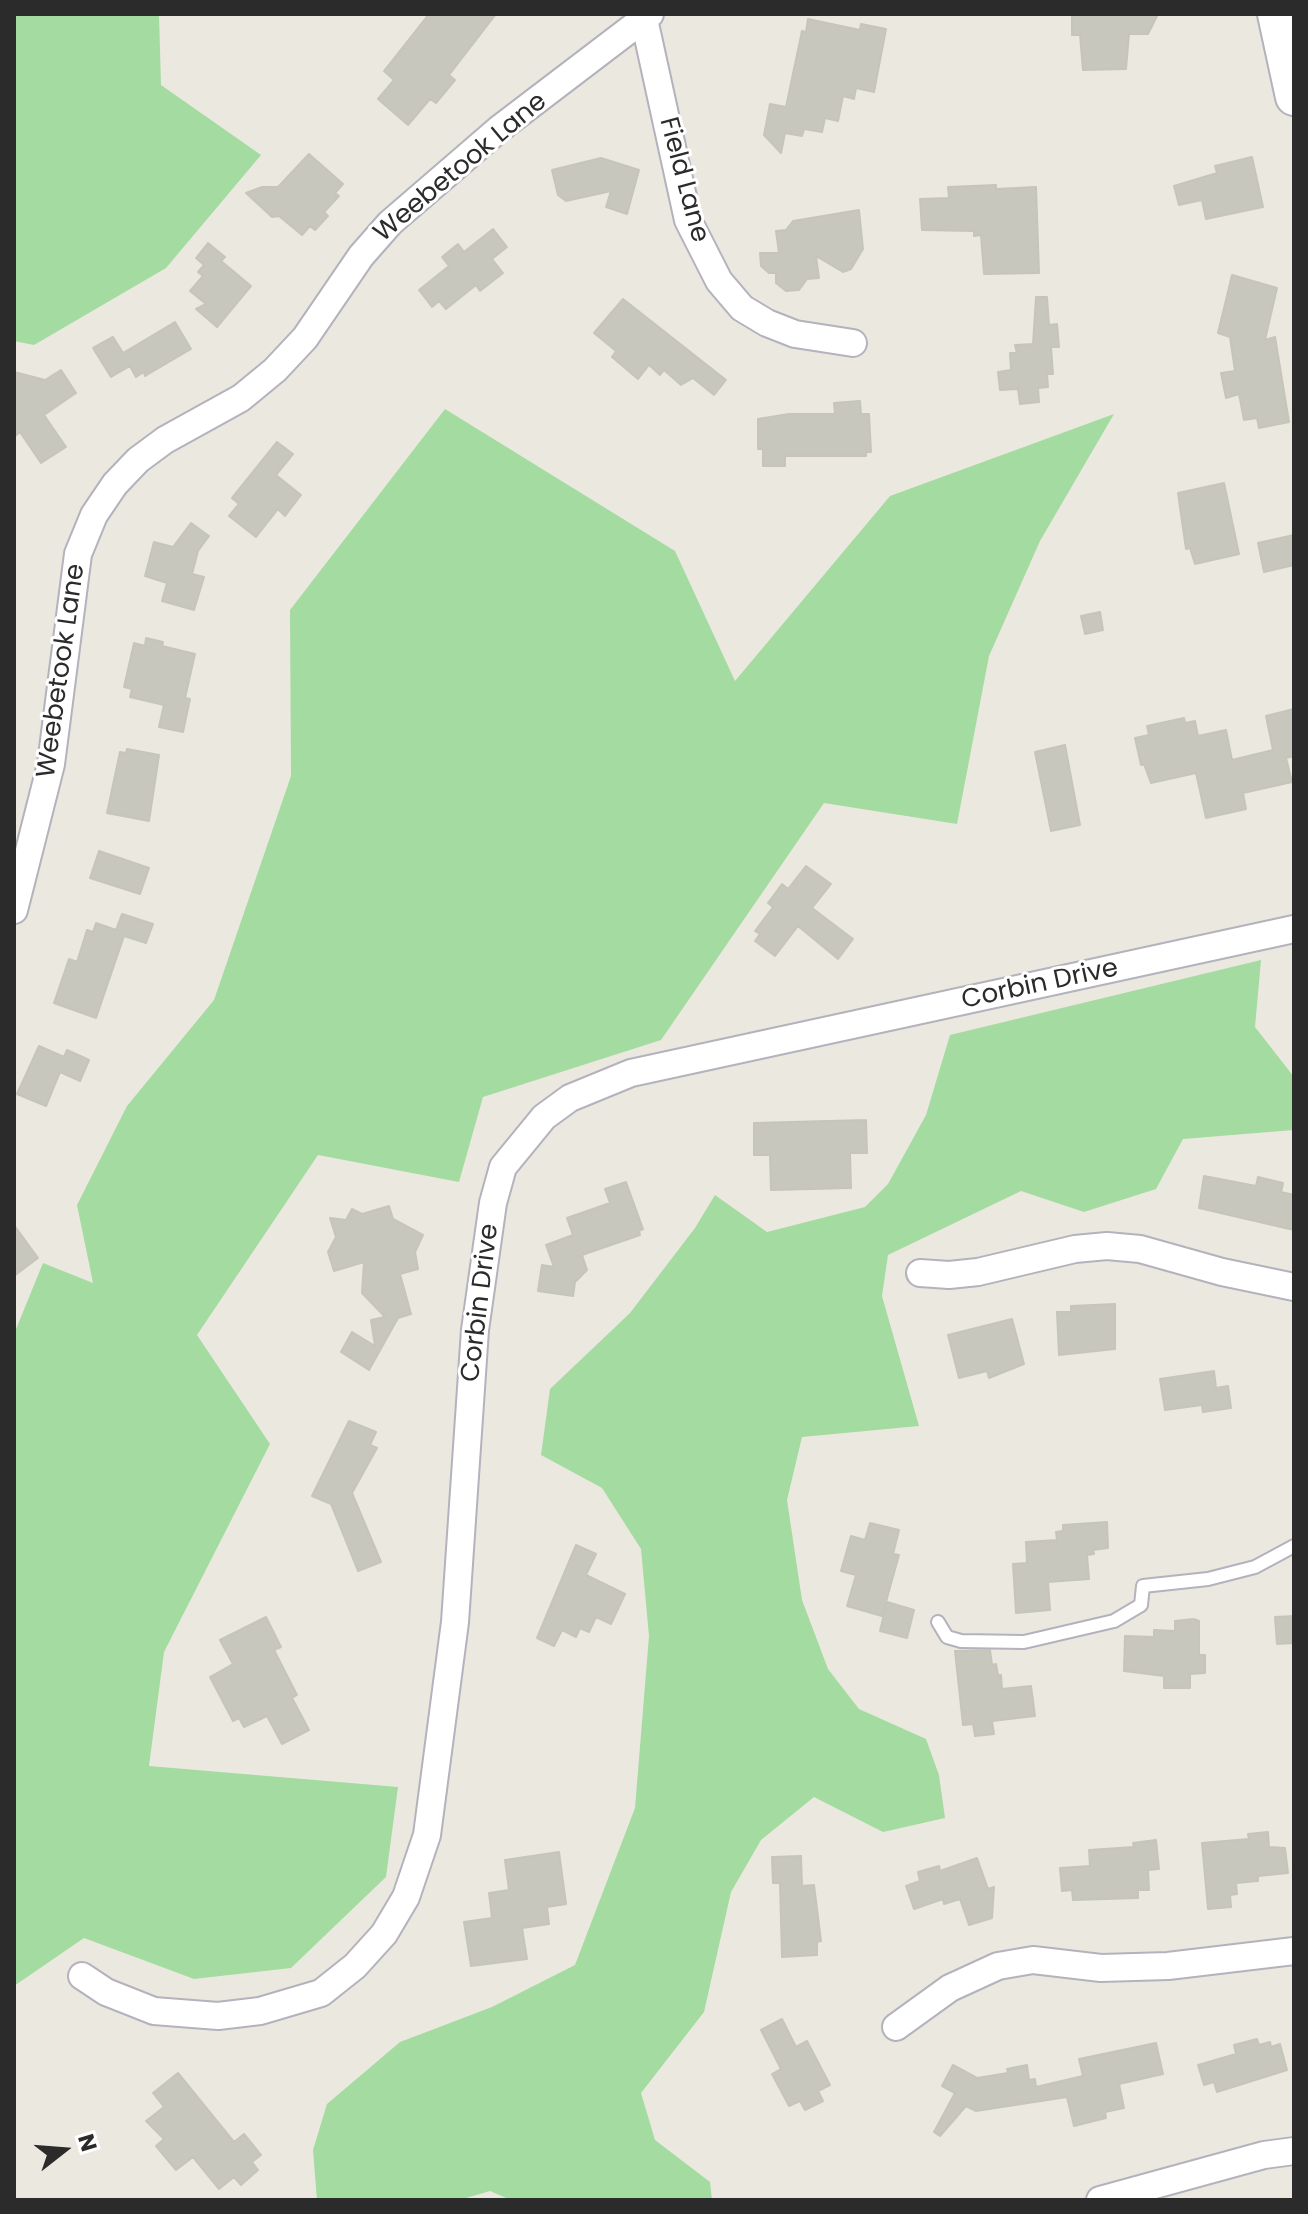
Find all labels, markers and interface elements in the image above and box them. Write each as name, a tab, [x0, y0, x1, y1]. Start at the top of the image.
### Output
street label: Weebetook Lane	[368, 87, 554, 249]
street label: Field Lane	[651, 114, 715, 246]
street label: Weebetook Lane	[32, 562, 92, 780]
street label: Corbin Drive	[959, 953, 1121, 1017]
street label: Corbin Drive	[456, 1222, 506, 1384]
north arrow	[24, 2110, 104, 2190]
text: N	[70, 2130, 105, 2155]

